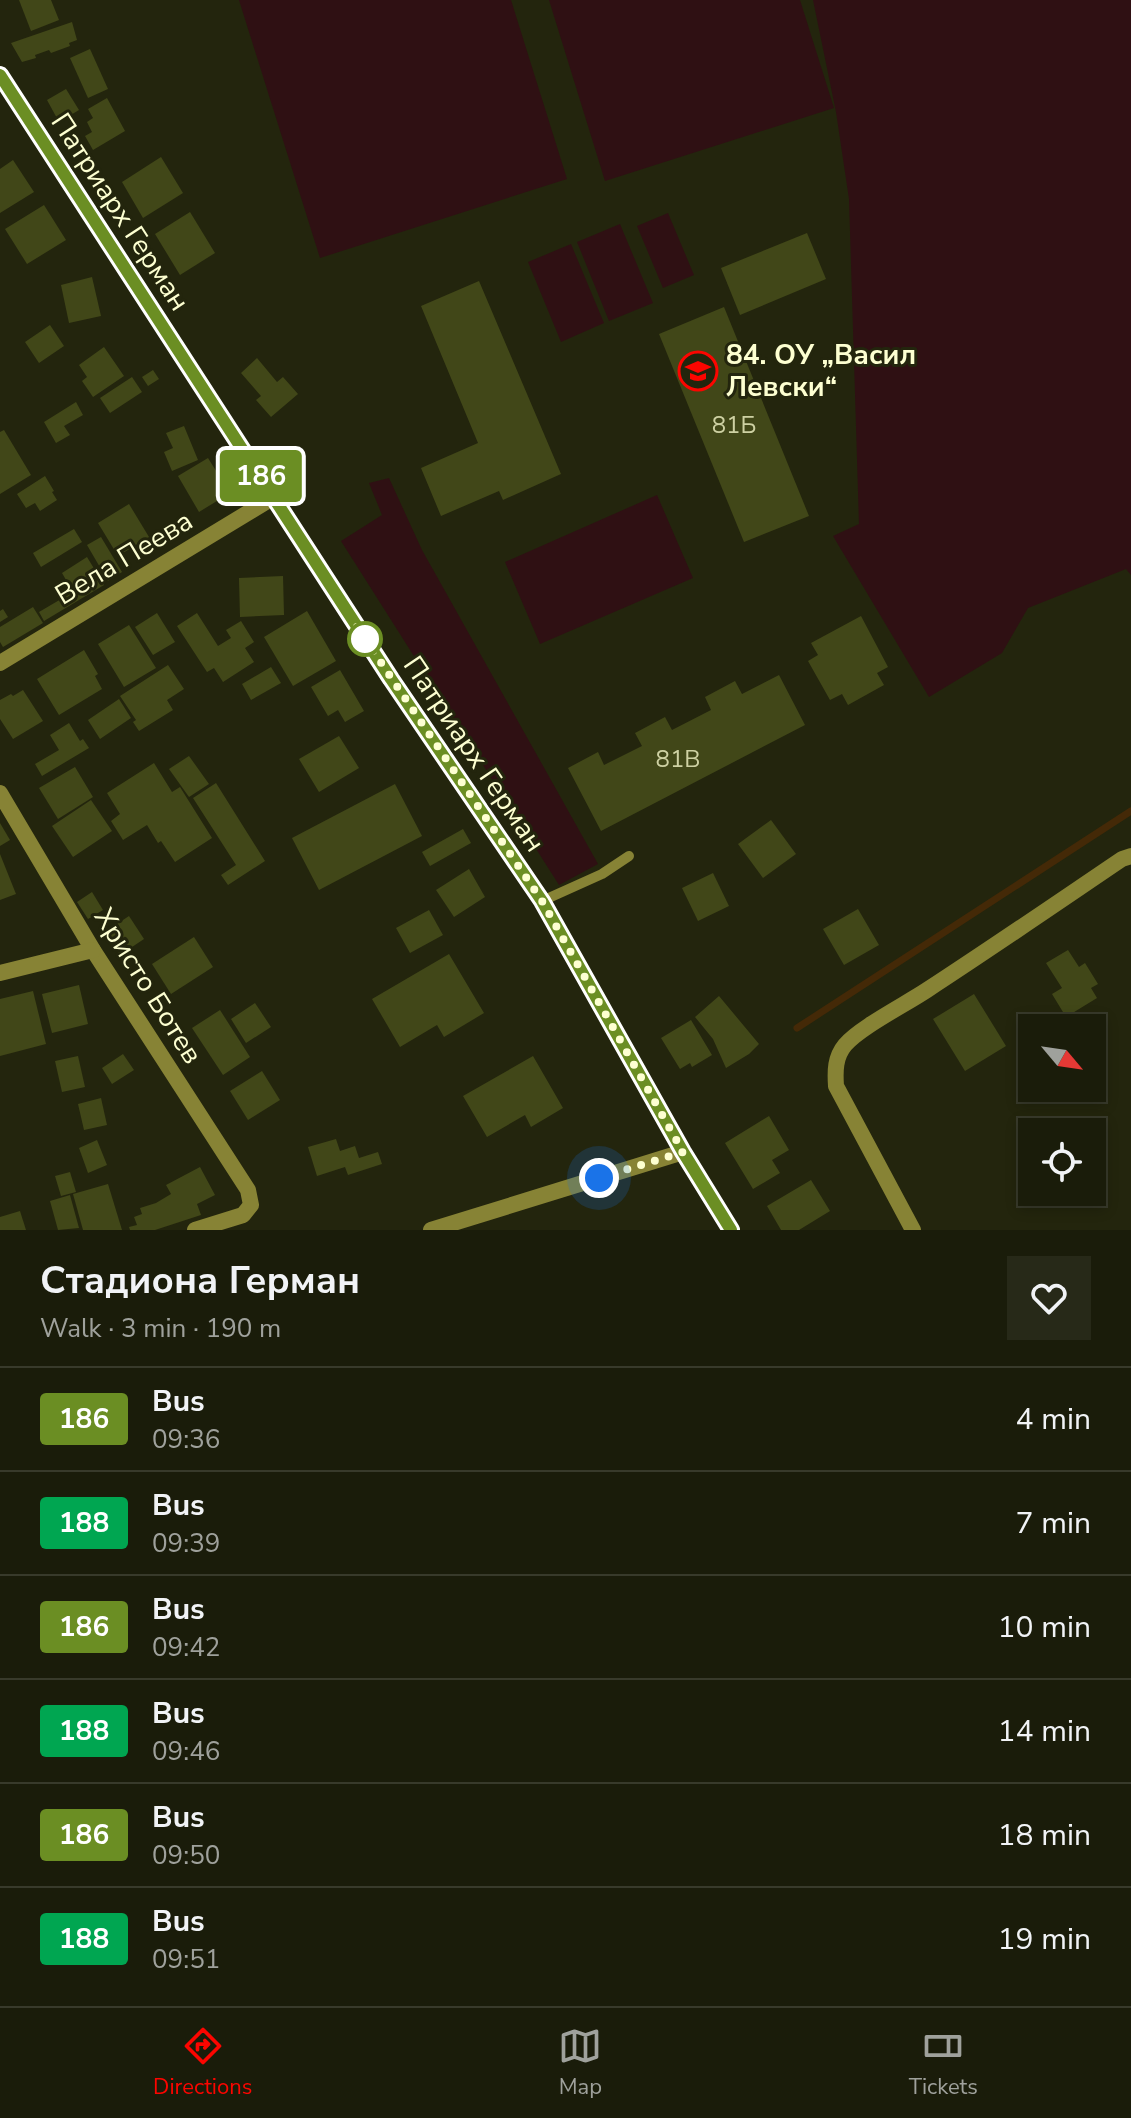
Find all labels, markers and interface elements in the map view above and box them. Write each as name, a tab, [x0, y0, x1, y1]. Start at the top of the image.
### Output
street label: Патриарх Герман	[42, 106, 198, 318]
place label: 84. ОУ „Васил Левски“	[726, 336, 916, 406]
school or university icon: 84. ОУ „Васил Левски“	[677, 350, 719, 392]
house number: 81Б	[712, 409, 756, 441]
line badge: 186	[215, 450, 307, 502]
text: 186	[236, 457, 286, 495]
street label: Вела Пеева	[48, 502, 200, 614]
unlabelled marker	[348, 622, 382, 656]
street label: Патриарх Герман	[394, 649, 554, 859]
house number: 81В	[655, 743, 701, 775]
street label: Христо Ботев	[85, 901, 211, 1071]
north arrow	[1018, 1014, 1106, 1102]
map controls	[1018, 1014, 1106, 1206]
button: locate	[1018, 1118, 1106, 1206]
your location	[579, 1158, 619, 1198]
text: Стадиона Герман	[40, 1255, 360, 1306]
button: heart	[1007, 1256, 1091, 1340]
text: Walk · 3 min · 190 m	[40, 1311, 281, 1346]
text: Bus	[152, 1381, 205, 1422]
text: 4 min	[1016, 1399, 1091, 1440]
text: 186	[59, 1400, 109, 1438]
text: 09:36	[152, 1422, 220, 1457]
text: Bus	[152, 1485, 205, 1526]
text: 7 min	[1016, 1503, 1091, 1544]
text: 188	[59, 1504, 109, 1542]
text: 09:39	[152, 1526, 220, 1561]
text: Bus	[152, 1589, 205, 1630]
text: 10 min	[998, 1607, 1091, 1648]
text: 186	[59, 1608, 109, 1646]
text: 09:42	[152, 1630, 220, 1665]
text: Bus	[152, 1693, 205, 1734]
text: 14 min	[998, 1711, 1091, 1752]
text: 188	[59, 1712, 109, 1750]
text: 09:46	[152, 1734, 220, 1769]
text: Bus	[152, 1797, 205, 1838]
text: 18 min	[998, 1815, 1091, 1856]
text: 186	[59, 1816, 109, 1854]
text: 09:50	[152, 1838, 220, 1873]
text: Bus	[152, 1901, 205, 1942]
text: 19 min	[998, 1919, 1091, 1960]
text: 188	[59, 1920, 109, 1958]
text: 09:51	[152, 1942, 220, 1977]
tab: Directions	[153, 2024, 252, 2102]
tab: Map	[558, 2024, 602, 2102]
tab: Tickets	[909, 2024, 978, 2102]

